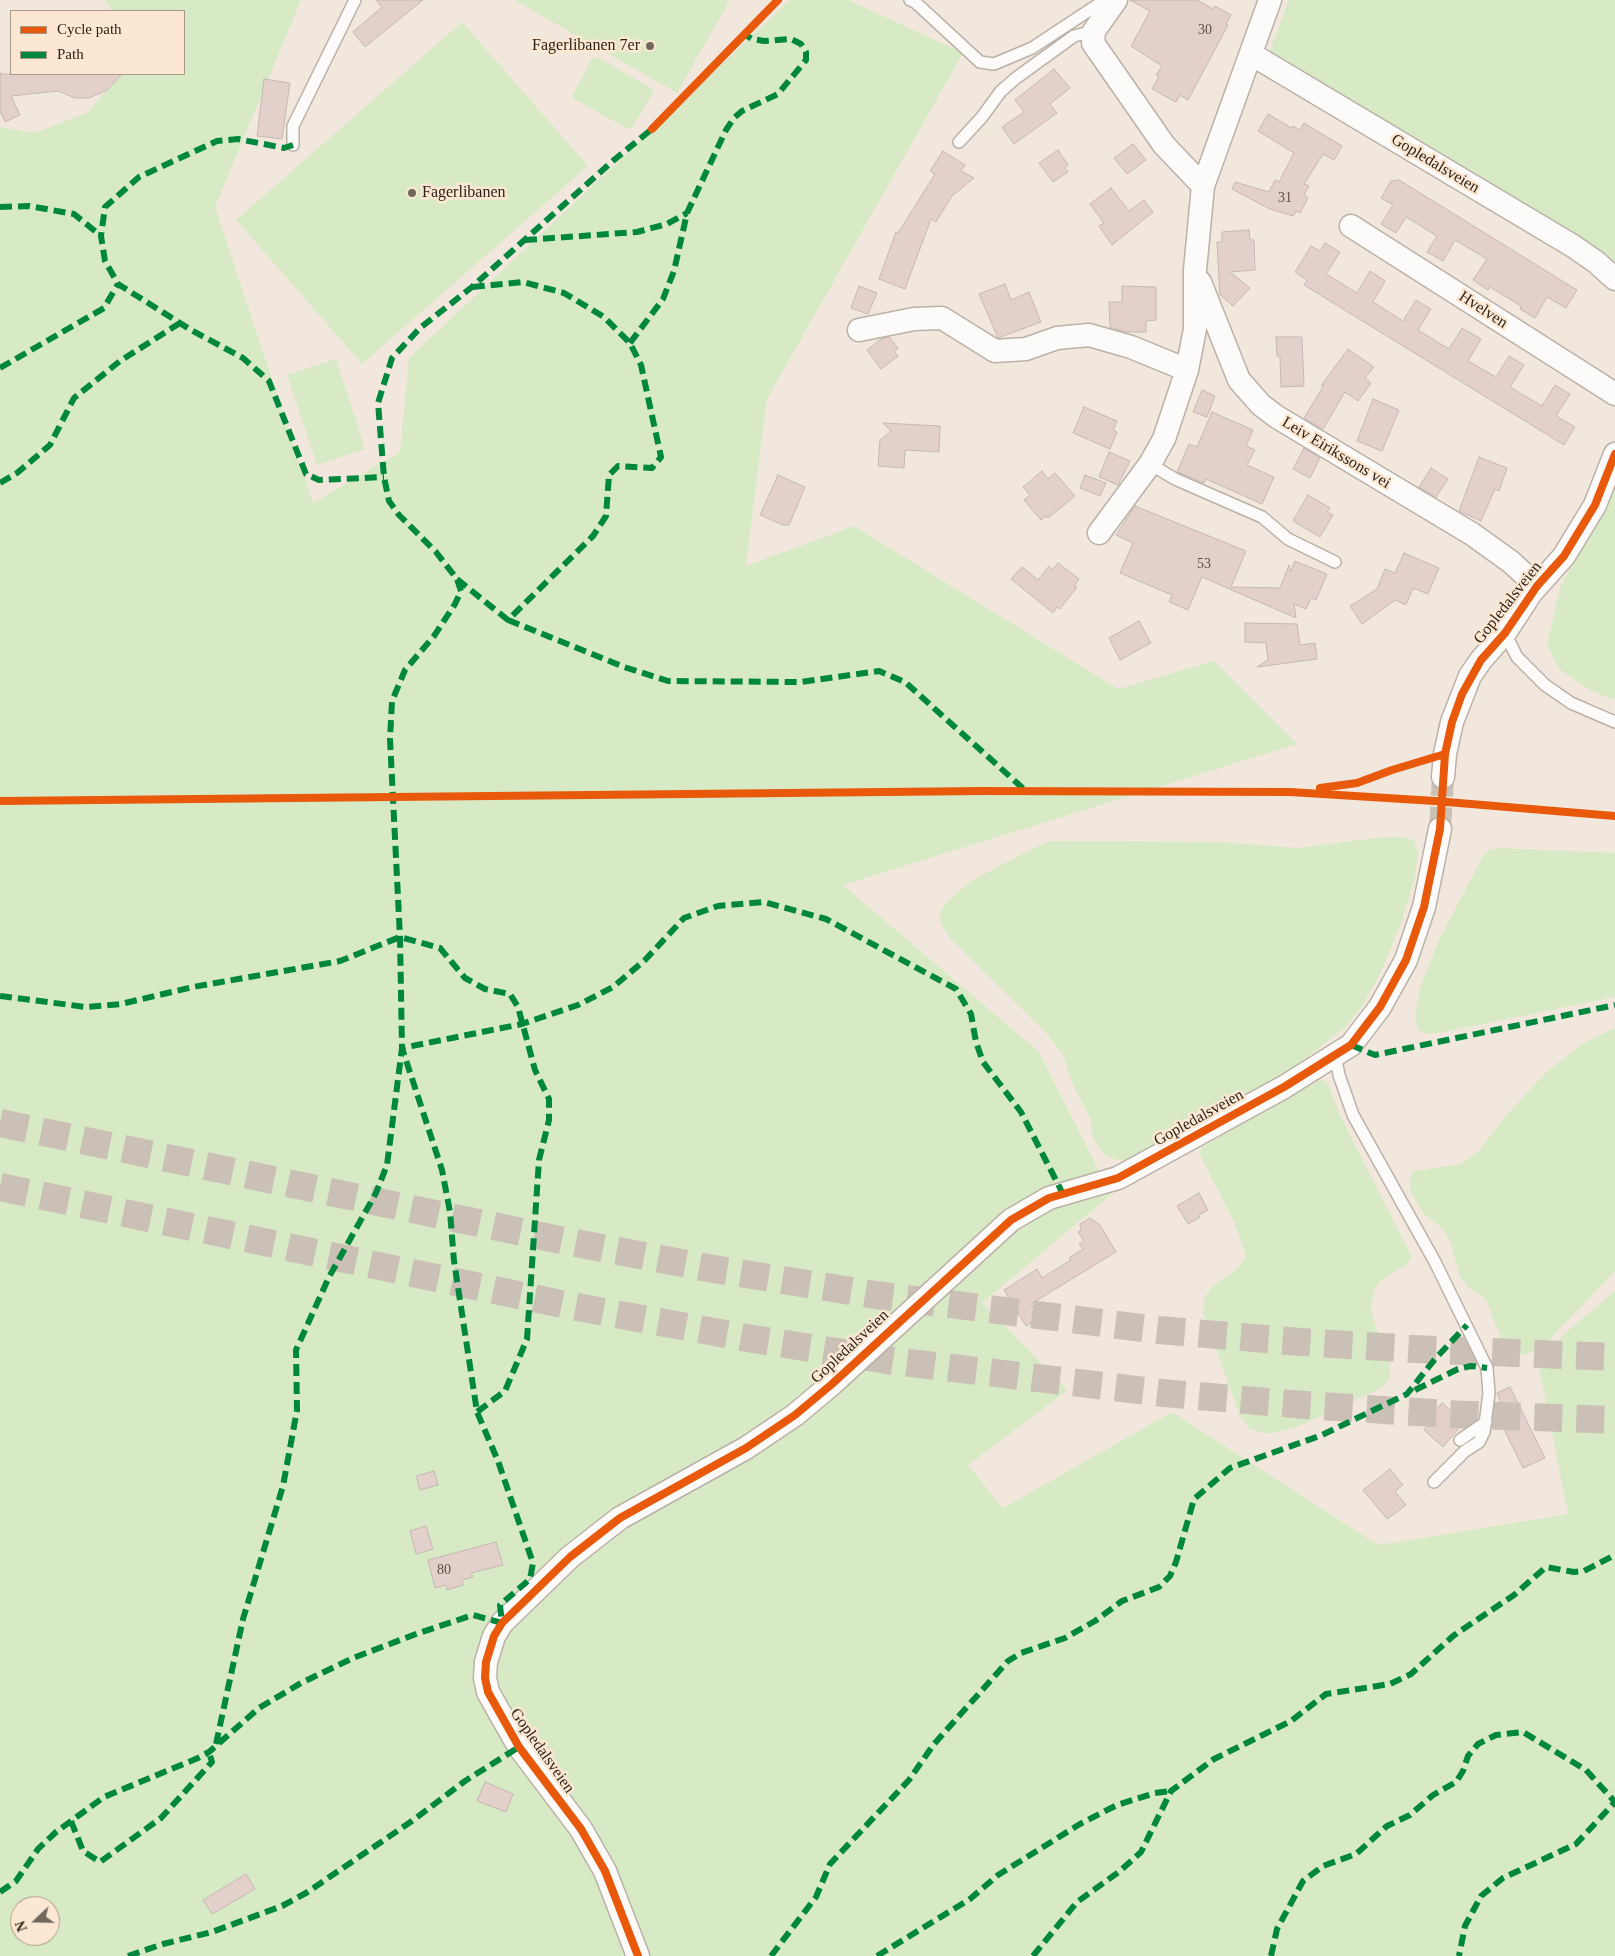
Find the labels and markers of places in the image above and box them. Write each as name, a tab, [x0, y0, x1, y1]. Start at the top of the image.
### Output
place label: Fagerlibanen 7er	[532, 36, 640, 56]
marker: Fagerlibanen 7er	[644, 40, 656, 52]
place label: Fagerlibanen	[422, 183, 506, 203]
marker: Fagerlibanen	[406, 187, 418, 199]

